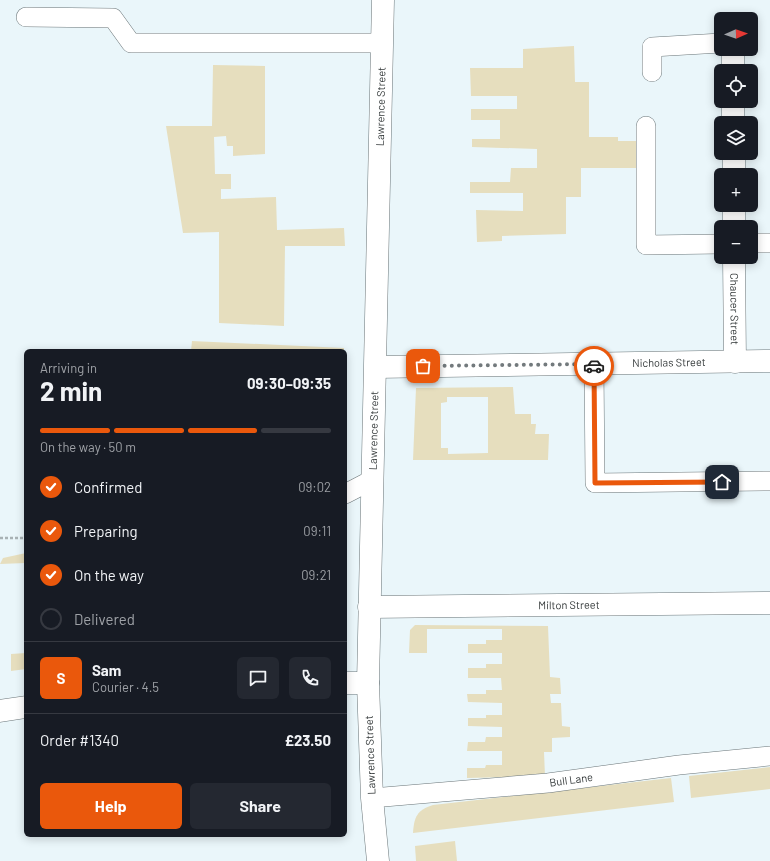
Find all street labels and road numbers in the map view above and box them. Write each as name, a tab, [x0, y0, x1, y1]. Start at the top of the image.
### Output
street label: Lawrence Street	[373, 67, 388, 146]
street label: Chaucer Street	[728, 273, 742, 345]
street label: Nicholas Street	[632, 355, 706, 369]
street label: Lawrence Street	[366, 391, 380, 470]
street label: Milton Street	[538, 598, 600, 611]
street label: Lawrence Street	[362, 715, 377, 795]
street label: Bull Lane	[549, 770, 594, 789]

